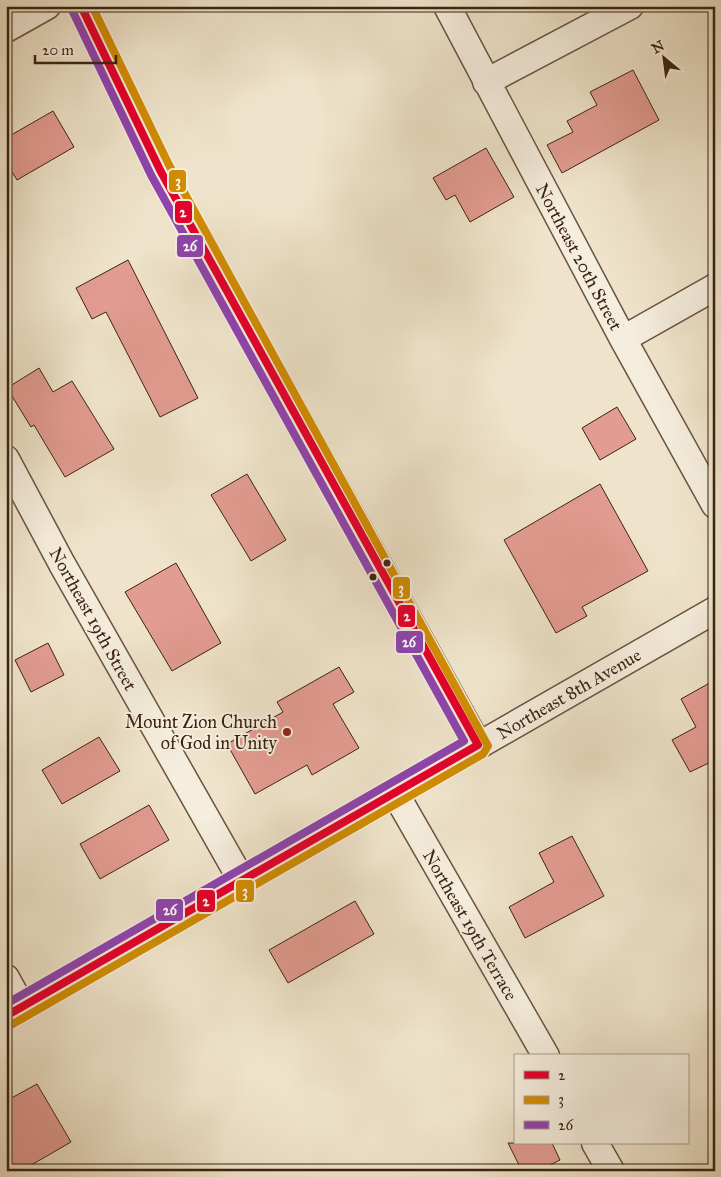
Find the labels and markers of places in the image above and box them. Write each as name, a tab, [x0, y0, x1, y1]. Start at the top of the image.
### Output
unlabelled marker	[382, 558, 392, 568]
unlabelled marker	[368, 572, 378, 582]
place label: Mount Zion Church of God in Unity	[125, 711, 278, 754]
marker: Mount Zion Church of God in Unity	[281, 726, 293, 738]

